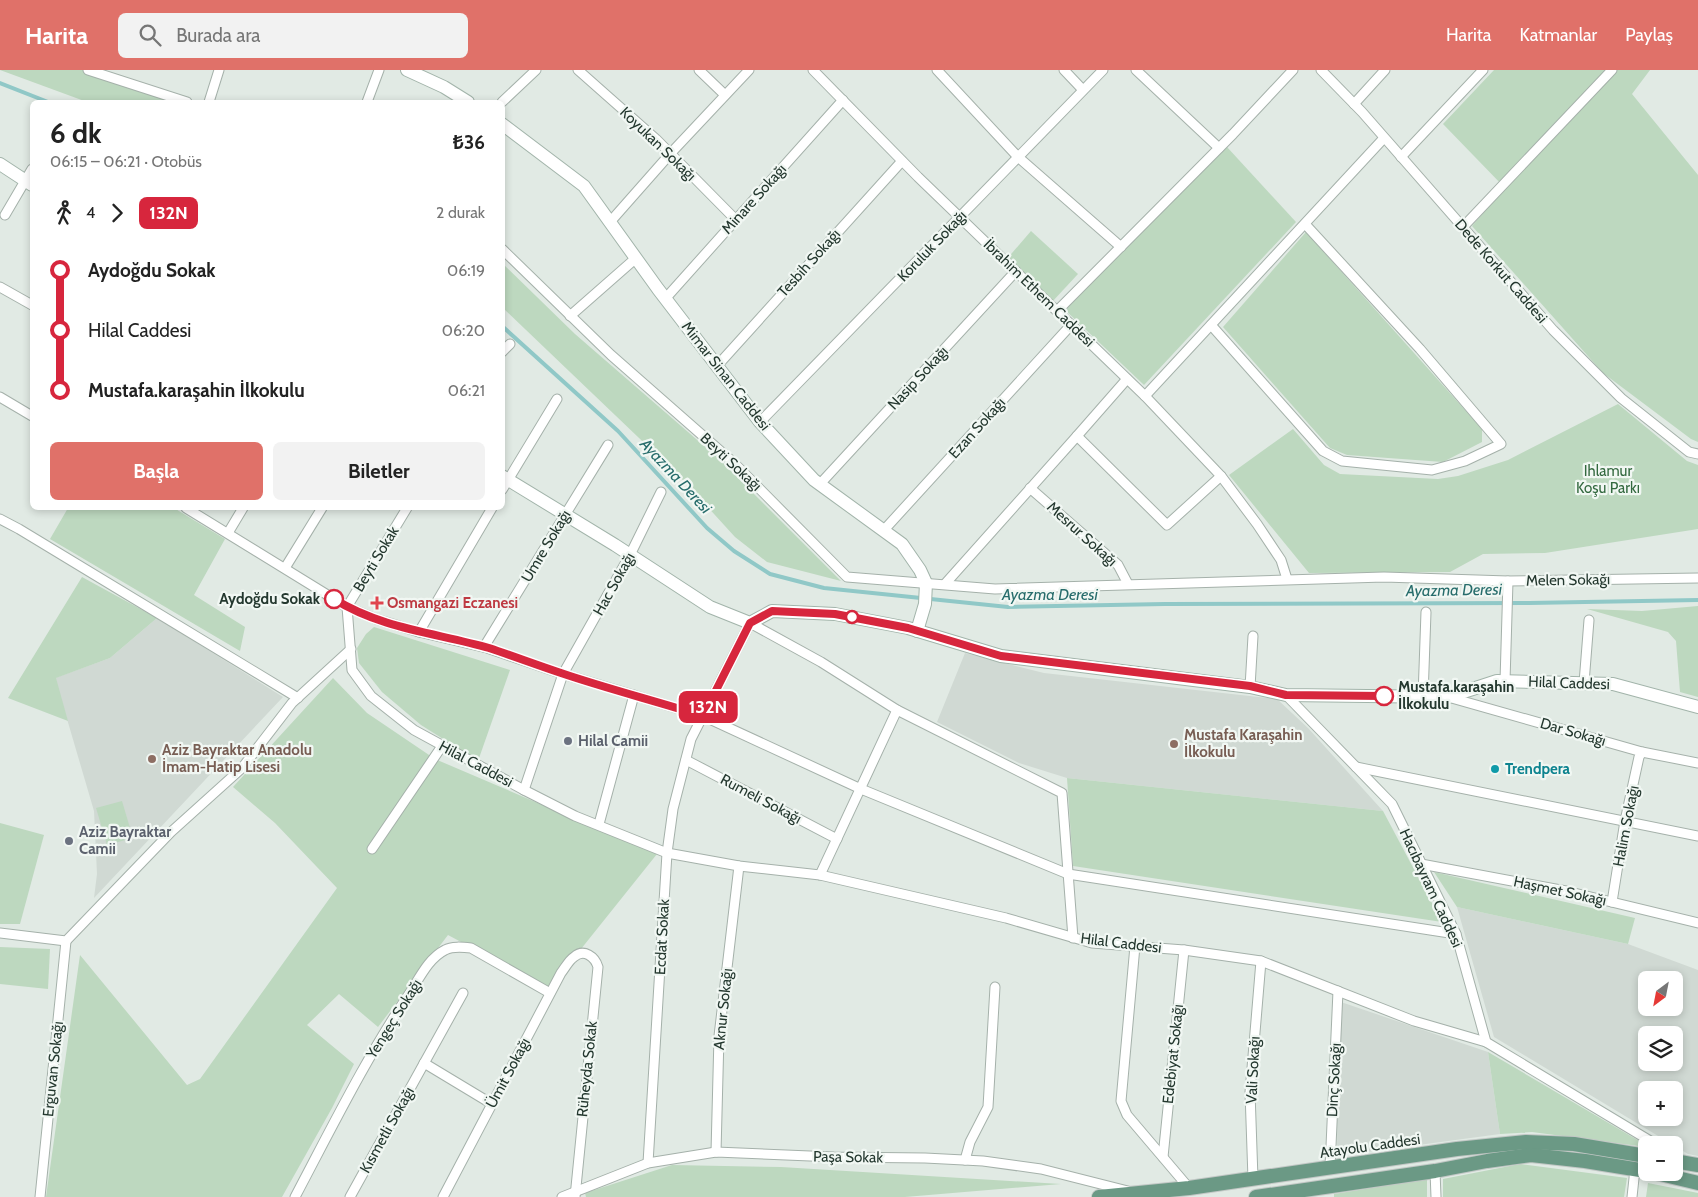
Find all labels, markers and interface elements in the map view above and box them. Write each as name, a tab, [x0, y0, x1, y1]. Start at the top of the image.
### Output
search box	[118, 13, 468, 58]
text: Harita	[25, 21, 88, 50]
icon: search	[136, 21, 164, 49]
text: Burada ara	[176, 24, 260, 47]
text: Harita	[1446, 24, 1491, 46]
text: Katmanlar	[1519, 24, 1597, 46]
text: Paylaş	[1625, 24, 1673, 46]
street label: Koyukan Sokağı	[616, 103, 700, 185]
text: 6 dk	[50, 116, 102, 150]
text: ₺36	[453, 131, 485, 154]
text: 06:15 – 06:21 · Otobüs	[50, 152, 202, 171]
street label: Minare Sokağı	[718, 160, 790, 238]
icon: walk	[50, 199, 78, 227]
icon: forward	[103, 199, 131, 227]
text: 132N	[149, 202, 188, 224]
text: 4	[86, 203, 95, 222]
text: 2 durak	[436, 203, 485, 222]
street label: Koruluk Sokağı	[894, 207, 970, 285]
street label: Dede Korkut Caddesi	[1451, 215, 1551, 327]
street label: Tesbih Sokağı	[774, 225, 844, 301]
street label: İbrahim Ethem Caddesi	[980, 235, 1099, 351]
text: Aydoğdu Sokak	[88, 259, 216, 282]
text: 06:19	[447, 261, 485, 280]
street label: Mimar Sinan Caddesi	[678, 318, 774, 434]
text: Hilal Caddesi	[88, 319, 191, 342]
text: 06:20	[442, 321, 485, 340]
street label: Nasip Sokağı	[884, 343, 952, 413]
text: Mustafa.karaşahin İlkokulu	[88, 379, 305, 402]
text: 06:21	[448, 381, 485, 400]
street label: Ezan Sokağı	[945, 394, 1009, 462]
street label: Beyti Sokağı	[697, 429, 765, 495]
water label: Ayazma Deresi	[636, 434, 716, 518]
button: Başla	[50, 442, 263, 500]
button: Biletler	[273, 442, 485, 500]
park label: Ihlamur Koşu Parkı	[1576, 462, 1640, 497]
street label: Mesrur Sokağı	[1043, 498, 1121, 570]
street label: Umre Sokağı	[517, 507, 575, 585]
street label: Beyti Sokak	[349, 523, 403, 595]
street label: Hac Sokağı	[589, 549, 639, 619]
street label: Melen Sokağı	[1526, 570, 1610, 590]
water label: Ayazma Deresi	[1405, 580, 1503, 600]
water label: Ayazma Deresi	[1001, 585, 1099, 604]
marker: Aydoğdu Sokak	[324, 589, 344, 609]
place label: Aydoğdu Sokak	[219, 590, 321, 608]
place label: Osmangazi Eczanesi	[387, 594, 518, 612]
marker: Osmangazi Eczanesi	[371, 597, 383, 609]
unlabelled marker	[845, 610, 859, 624]
street label: Hilal Caddesi	[1528, 673, 1610, 693]
place label: Mustafa.karaşahin İlkokulu	[1398, 678, 1514, 713]
marker: Mustafa.karaşahin İlkokulu	[1374, 686, 1394, 706]
line badge: 132N	[673, 691, 743, 723]
text: 132N	[689, 696, 727, 718]
street label: Dar Sokağı	[1538, 714, 1608, 750]
place label: Mustafa Karaşahin İlkokulu	[1184, 726, 1302, 761]
place label: Hilal Camii	[578, 732, 648, 750]
marker: Hilal Camii	[562, 735, 574, 747]
street label: Hilal Caddesi	[436, 737, 516, 791]
marker: Mustafa Karaşahin İlkokulu	[1168, 738, 1180, 750]
place label: Aziz Bayraktar Anadolu İmam-Hatip Lisesi	[162, 741, 312, 776]
marker: Aziz Bayraktar Anadolu İmam-Hatip Lisesi	[146, 753, 158, 765]
place label: Trendpera	[1505, 760, 1571, 778]
marker: Trendpera	[1489, 763, 1501, 775]
street label: Rumeli Sokağı	[717, 770, 805, 828]
street label: Halim Sokağı	[1609, 784, 1643, 868]
place label: Aziz Bayraktar Camii	[79, 823, 171, 858]
street label: Hacıbayram Caddesi	[1396, 826, 1466, 950]
marker: Aziz Bayraktar Camii	[63, 835, 75, 847]
street label: Haşmet Sokağı	[1512, 872, 1608, 910]
street label: Ecdat Sokak	[651, 898, 673, 975]
street label: Hilal Caddesi	[1079, 929, 1163, 957]
street label: Aknur Sokağı	[710, 967, 736, 1051]
north arrow	[1638, 971, 1682, 1016]
map controls	[1638, 971, 1683, 1181]
street label: Yengeç Sokağı	[362, 976, 426, 1063]
street label: Edebiyat Sokağı	[1159, 1003, 1187, 1105]
street label: Erguvan Sokağı	[39, 1020, 67, 1118]
street label: Rüheyda Sokak	[573, 1020, 601, 1118]
button: layers	[1638, 1026, 1683, 1071]
street label: Ümit Sokağı	[482, 1035, 534, 1111]
street label: Vali Sokağı	[1242, 1036, 1264, 1104]
street label: Dinç Sokağı	[1323, 1042, 1345, 1118]
button: +	[1638, 1081, 1683, 1126]
street label: Kısmetli Sokağı	[356, 1084, 418, 1176]
street label: Atayolu Caddesi	[1319, 1130, 1421, 1162]
button: −	[1638, 1136, 1683, 1181]
street label: Paşa Sokak	[813, 1147, 883, 1167]

